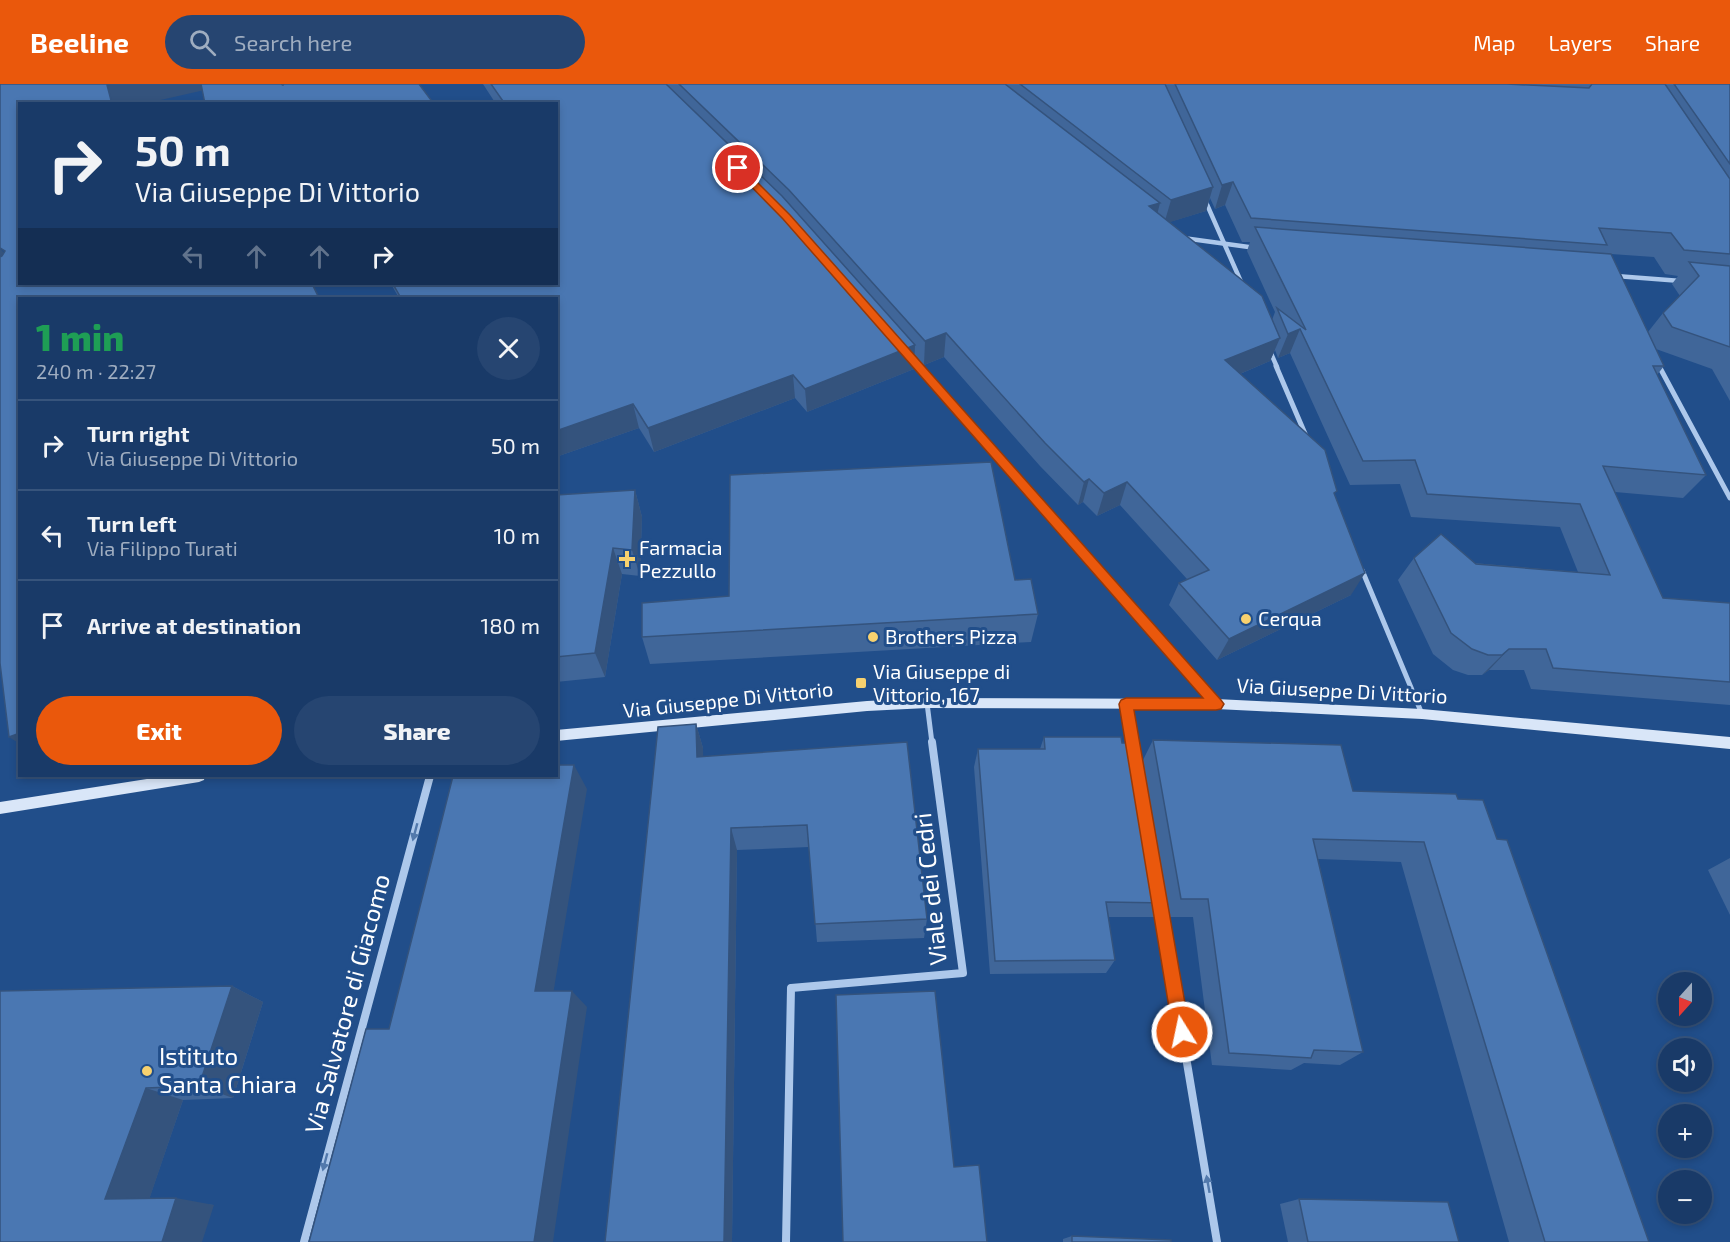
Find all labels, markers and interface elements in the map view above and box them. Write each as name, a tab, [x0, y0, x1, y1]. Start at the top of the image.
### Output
search box	[165, 15, 585, 69]
text: Beeline	[30, 25, 129, 59]
icon: search	[186, 26, 219, 59]
text: Search here	[234, 29, 352, 55]
text: Map	[1473, 30, 1515, 55]
text: Layers	[1548, 30, 1612, 55]
text: Share	[1645, 30, 1700, 55]
text: 50 m	[135, 124, 231, 174]
icon: right	[36, 126, 114, 204]
pin	[712, 142, 763, 193]
icon: arrive	[721, 151, 754, 184]
text: Via Giuseppe Di Vittorio	[135, 175, 420, 207]
icon: left	[177, 240, 210, 273]
icon: ahead	[240, 240, 273, 273]
icon: ahead	[303, 240, 336, 273]
icon: right	[366, 240, 399, 273]
text: 1 min	[36, 315, 124, 358]
button: close	[477, 317, 540, 380]
text: 240 m · 22:27	[36, 359, 156, 383]
text: Turn right	[87, 420, 189, 446]
icon: right	[36, 429, 69, 462]
text: 50 m	[491, 432, 540, 458]
text: Via Giuseppe Di Vittorio	[87, 446, 298, 470]
text: Turn left	[87, 510, 176, 536]
icon: left	[36, 519, 69, 552]
text: 10 m	[494, 522, 540, 548]
place label: Farmacia Pezzullo	[639, 535, 723, 582]
text: Via Filippo Turati	[87, 536, 238, 560]
marker: Farmacia Pezzullo	[620, 552, 634, 566]
place label: Cerqua	[1258, 606, 1322, 630]
icon: arrive	[36, 609, 69, 642]
text: Arrive at destination	[87, 612, 301, 638]
text: 180 m	[480, 612, 540, 638]
marker: Cerqua	[1239, 612, 1253, 626]
place label: Brothers Pizza	[885, 624, 1017, 648]
marker: Brothers Pizza	[866, 630, 880, 644]
place label: Via Giuseppe di Vittorio, 167	[873, 659, 1010, 706]
street label: Via Giuseppe Di Vittorio	[1236, 672, 1448, 708]
street label: Via Giuseppe Di Vittorio	[622, 676, 834, 722]
marker: Via Giuseppe di Vittorio, 167	[854, 676, 868, 690]
button: Exit	[36, 696, 282, 765]
button: Share	[294, 696, 540, 765]
street label: Viale dei Cedri	[907, 812, 952, 967]
one-way arrow	[410, 823, 419, 841]
street label: Via Salvatore di Giacomo	[298, 871, 395, 1137]
north arrow	[1658, 972, 1712, 1026]
map controls	[1658, 972, 1712, 1224]
position arrow	[1150, 1000, 1214, 1064]
button: sound	[1658, 1038, 1712, 1092]
place label: Istituto Santa Chiara	[159, 1041, 297, 1098]
marker: Istituto Santa Chiara	[140, 1064, 154, 1078]
button: +	[1658, 1104, 1712, 1158]
one-way arrow	[320, 1153, 330, 1171]
button: −	[1658, 1170, 1712, 1224]
one-way arrow	[1203, 1175, 1212, 1194]

